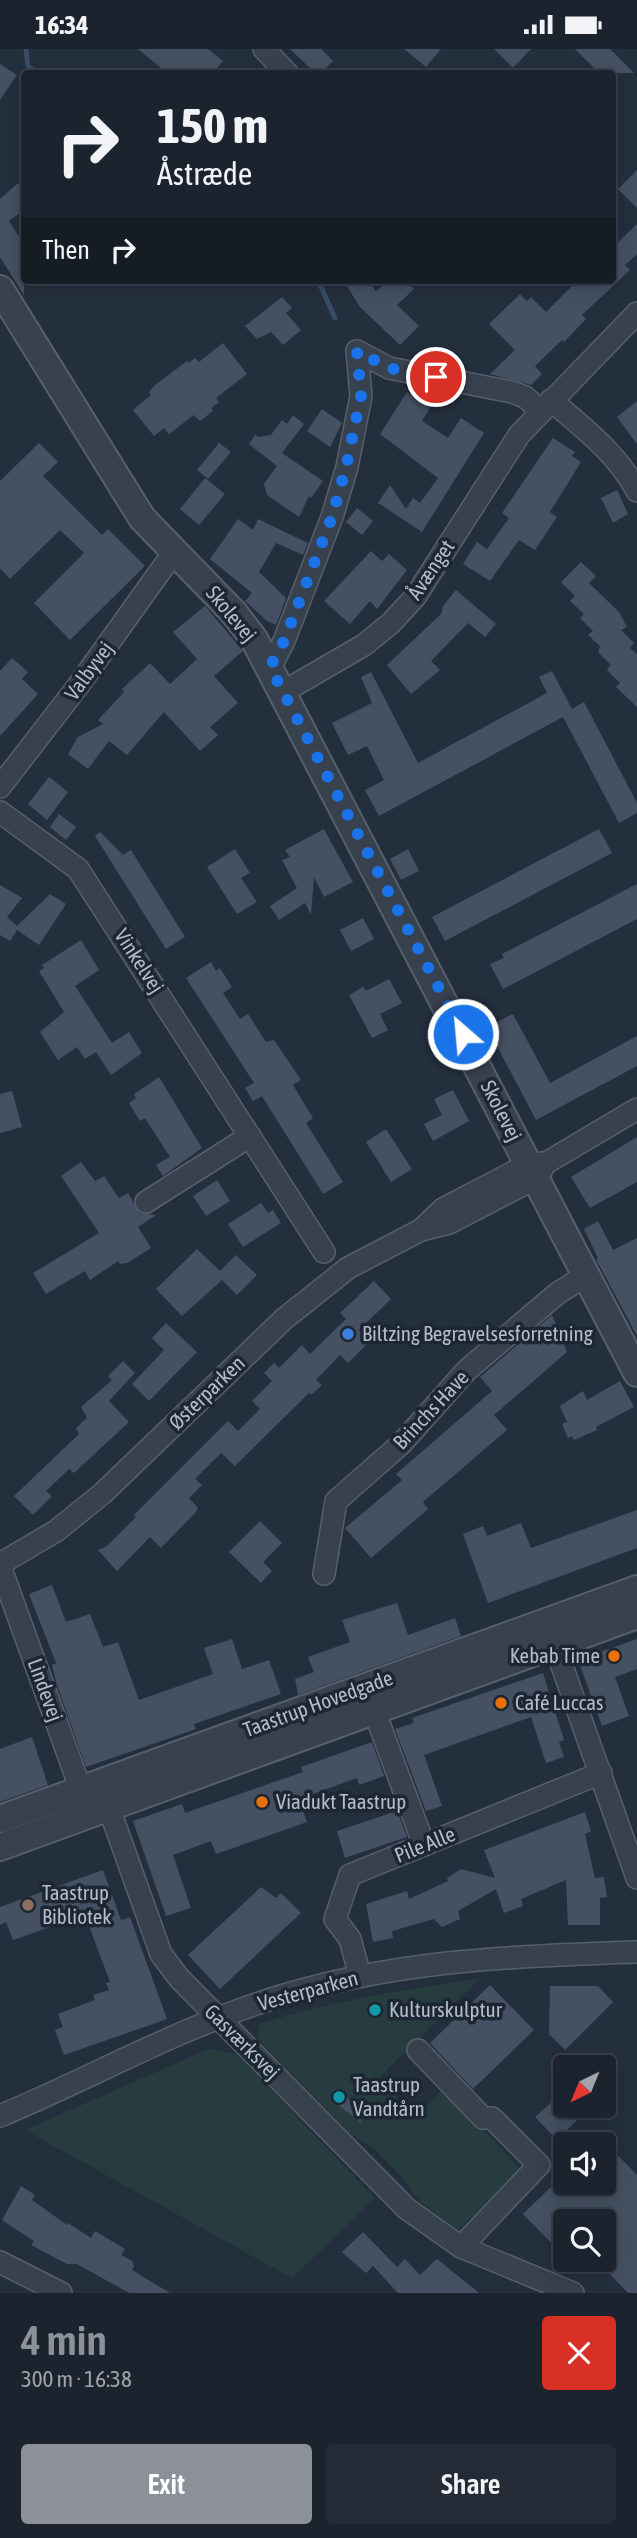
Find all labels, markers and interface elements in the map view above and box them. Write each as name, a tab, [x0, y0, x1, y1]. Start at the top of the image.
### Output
text: 16:34	[35, 10, 89, 40]
text: 150 m	[157, 97, 268, 153]
icon: right	[42, 98, 133, 189]
text: Åstræde	[157, 155, 252, 192]
icon: right	[104, 231, 142, 269]
text: Then	[42, 235, 90, 265]
pin	[406, 347, 466, 407]
icon: arrive	[417, 358, 455, 396]
street label: Åvænget	[402, 535, 459, 604]
street label: Skolevej	[202, 581, 262, 646]
street label: Valbyvej	[59, 637, 117, 704]
street label: Vinkelvej	[110, 924, 169, 997]
position arrow	[426, 997, 500, 1071]
street label: Skolevej	[476, 1076, 527, 1145]
place label: Biltzing Begravelsesforretning	[362, 1321, 593, 1345]
marker: Biltzing Begravelsesforretning	[340, 1326, 356, 1342]
street label: Østerparken	[164, 1350, 249, 1434]
street label: Brinchs Have	[388, 1365, 473, 1454]
place label: Kebab Time	[510, 1643, 600, 1667]
marker: Kebab Time	[606, 1648, 622, 1664]
street label: Lindevej	[24, 1655, 68, 1724]
street label: Taastrup Hovedgade	[240, 1665, 396, 1741]
place label: Café Luccas	[515, 1690, 603, 1714]
marker: Café Luccas	[493, 1695, 509, 1711]
place label: Viadukt Taastrup	[276, 1789, 406, 1813]
marker: Viadukt Taastrup	[254, 1794, 270, 1810]
street label: Pile Alle	[391, 1821, 458, 1867]
place label: Taastrup Bibliotek	[42, 1880, 112, 1928]
marker: Taastrup Bibliotek	[20, 1897, 36, 1913]
street label: Vesterparken	[255, 1965, 360, 2015]
place label: Kulturskulptur	[389, 1997, 503, 2021]
street label: Gasværksvej	[200, 1999, 285, 2084]
marker: Kulturskulptur	[367, 2002, 383, 2018]
north arrow	[553, 2055, 616, 2117]
map controls	[553, 2055, 616, 2272]
place label: Taastrup Vandtårn	[353, 2072, 425, 2120]
marker: Taastrup Vandtårn	[331, 2089, 347, 2105]
button: sound	[553, 2132, 616, 2195]
button: search	[553, 2209, 616, 2272]
text: 4 min	[21, 2316, 107, 2364]
button: close	[542, 2316, 616, 2390]
text: 300 m · 16:38	[21, 2366, 132, 2392]
button: Exit	[21, 2444, 312, 2524]
button: Share	[326, 2444, 616, 2524]

